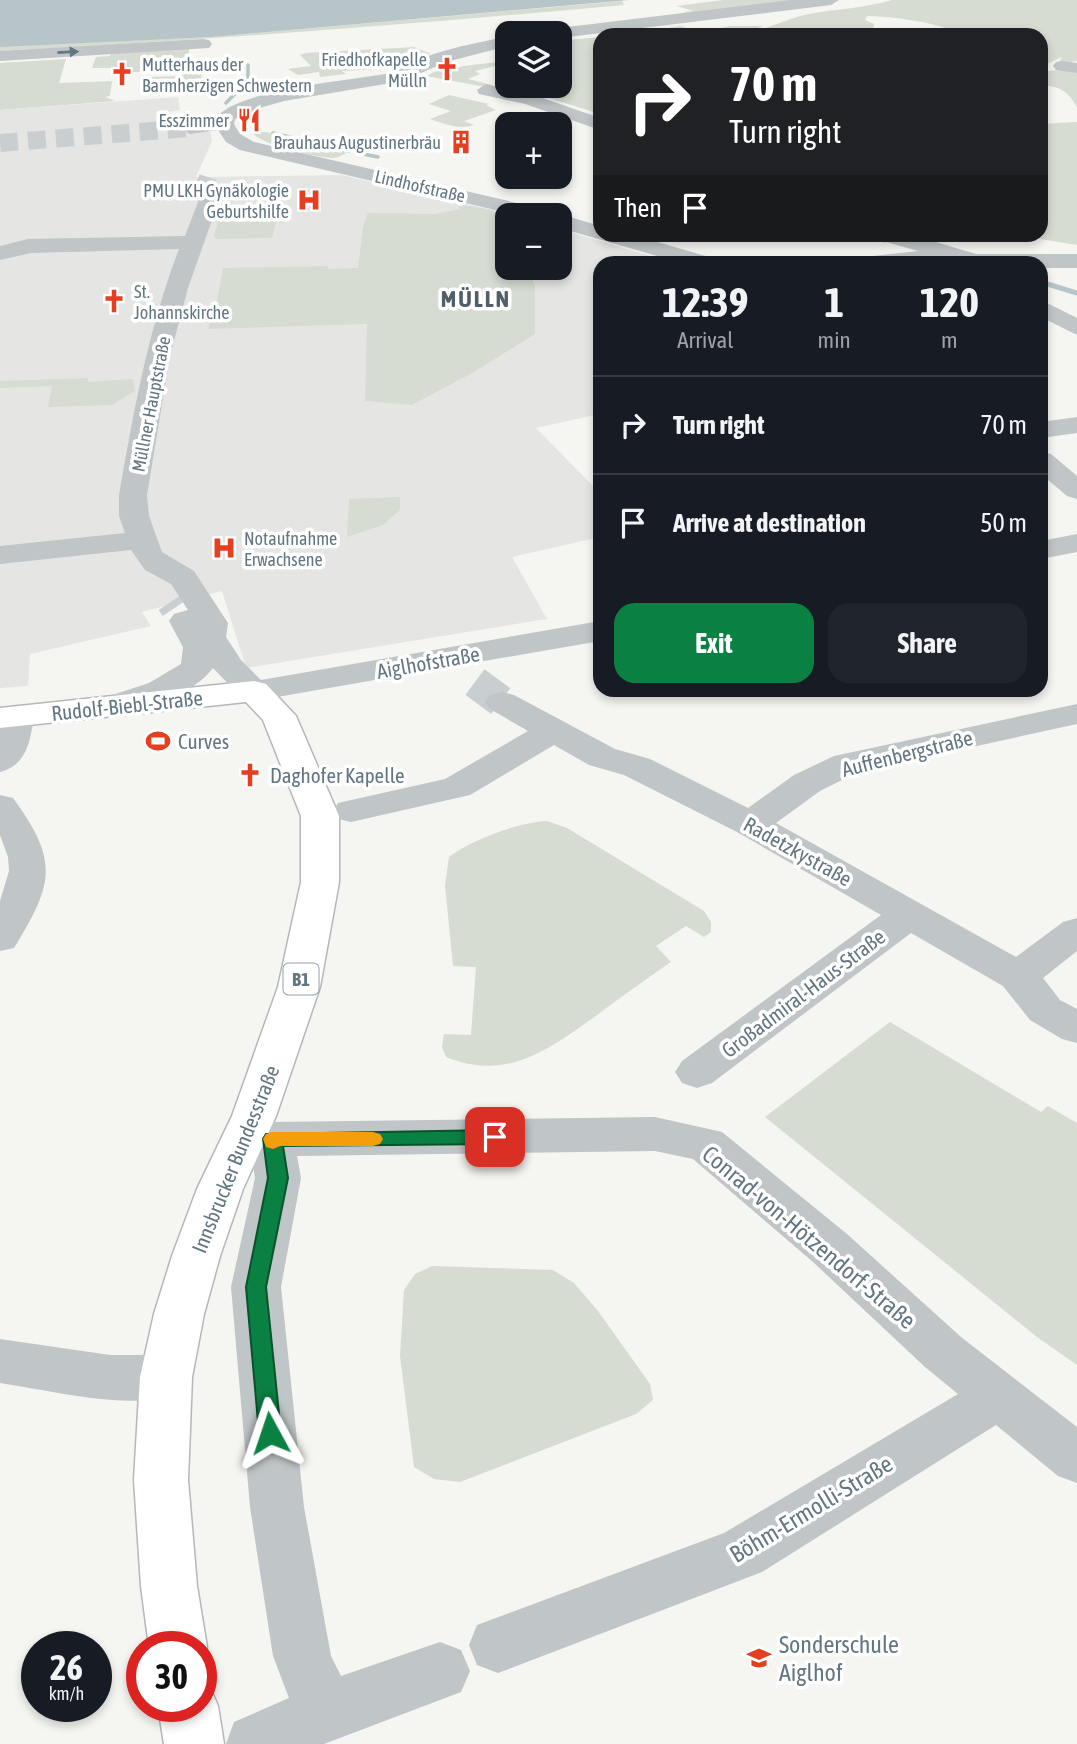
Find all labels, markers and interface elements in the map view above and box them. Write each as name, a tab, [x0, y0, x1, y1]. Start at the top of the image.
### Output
map controls	[495, 21, 572, 280]
button: layers	[495, 21, 572, 98]
one-way arrow	[57, 46, 79, 57]
place label: Friedhofkapelle Mülln	[321, 49, 427, 91]
place label: Mutterhaus der Barmherzigen Schwestern	[142, 54, 312, 96]
church icon: Friedhofkapelle Mülln	[433, 55, 461, 83]
text: 70 m	[729, 55, 817, 111]
icon: right	[614, 56, 705, 147]
church icon: Mutterhaus der Barmherzigen Schwestern	[108, 60, 136, 88]
restaurant icon: Esszimmer	[235, 106, 263, 134]
place label: Esszimmer	[159, 110, 230, 131]
button: +	[495, 112, 572, 189]
text: Turn right	[729, 113, 842, 150]
building icon: Brauhaus Augustinerbräu	[447, 128, 475, 156]
place label: Brauhaus Augustinerbräu	[273, 132, 441, 153]
street label: Lindhofstraße	[373, 165, 467, 207]
place label: PMU LKH Gynäkologie Geburtshilfe	[143, 180, 289, 222]
hospital icon: PMU LKH Gynäkologie Geburtshilfe	[295, 186, 323, 214]
icon: arrive	[676, 189, 714, 227]
text: Then	[614, 193, 662, 223]
button: −	[495, 203, 572, 280]
text: 12:39	[662, 278, 749, 326]
text: 1	[824, 278, 844, 326]
text: 120	[920, 278, 979, 326]
place label: St. Johannskirche	[134, 281, 230, 323]
district label: MÜLLN	[441, 286, 511, 312]
church icon: St. Johannskirche	[100, 287, 128, 315]
text: Arrival	[677, 327, 733, 353]
text: min	[818, 327, 851, 353]
text: m	[941, 327, 958, 353]
street label: Müllner Hauptstraße	[128, 334, 174, 474]
icon: right	[614, 406, 652, 444]
text: Turn right	[673, 410, 764, 440]
text: 70 m	[980, 410, 1027, 440]
icon: arrive	[614, 504, 652, 542]
text: Arrive at destination	[673, 508, 866, 538]
text: 50 m	[980, 508, 1027, 538]
place label: Notaufnahme Erwachsene	[244, 528, 337, 570]
hospital icon: Notaufnahme Erwachsene	[210, 534, 238, 562]
button: Exit	[614, 603, 814, 683]
button: Share	[828, 603, 1027, 683]
street label: Aiglhofstraße	[375, 641, 481, 683]
street label: Rudolf-Biebl-Straße	[50, 685, 204, 725]
street label: Auffenbergstraße	[839, 725, 975, 781]
sports icon: Curves	[144, 727, 172, 755]
place label: Curves	[178, 729, 229, 753]
church icon: Daghofer Kapelle	[236, 761, 264, 789]
place label: Daghofer Kapelle	[270, 763, 405, 787]
street label: Radetzkystraße	[740, 811, 856, 891]
street label: Großadmiral-Haus-Straße	[717, 924, 889, 1062]
road number: B1	[284, 964, 318, 995]
street label: Innsbrucker Bundesstraße	[186, 1062, 284, 1256]
pin	[465, 1107, 525, 1167]
icon: arrive	[476, 1118, 514, 1156]
street label: Conrad-von-Hötzendorf-Straße	[697, 1140, 921, 1334]
position arrow	[233, 1396, 307, 1470]
street label: Böhm-Ermolli-Straße	[725, 1450, 897, 1568]
speed limit sign: 30	[126, 1631, 217, 1722]
place label: Sonderschule Aiglhof	[779, 1631, 899, 1686]
school or university icon: Sonderschule Aiglhof	[745, 1644, 773, 1672]
text: 26	[50, 1647, 83, 1687]
text: km/h	[49, 1683, 84, 1704]

